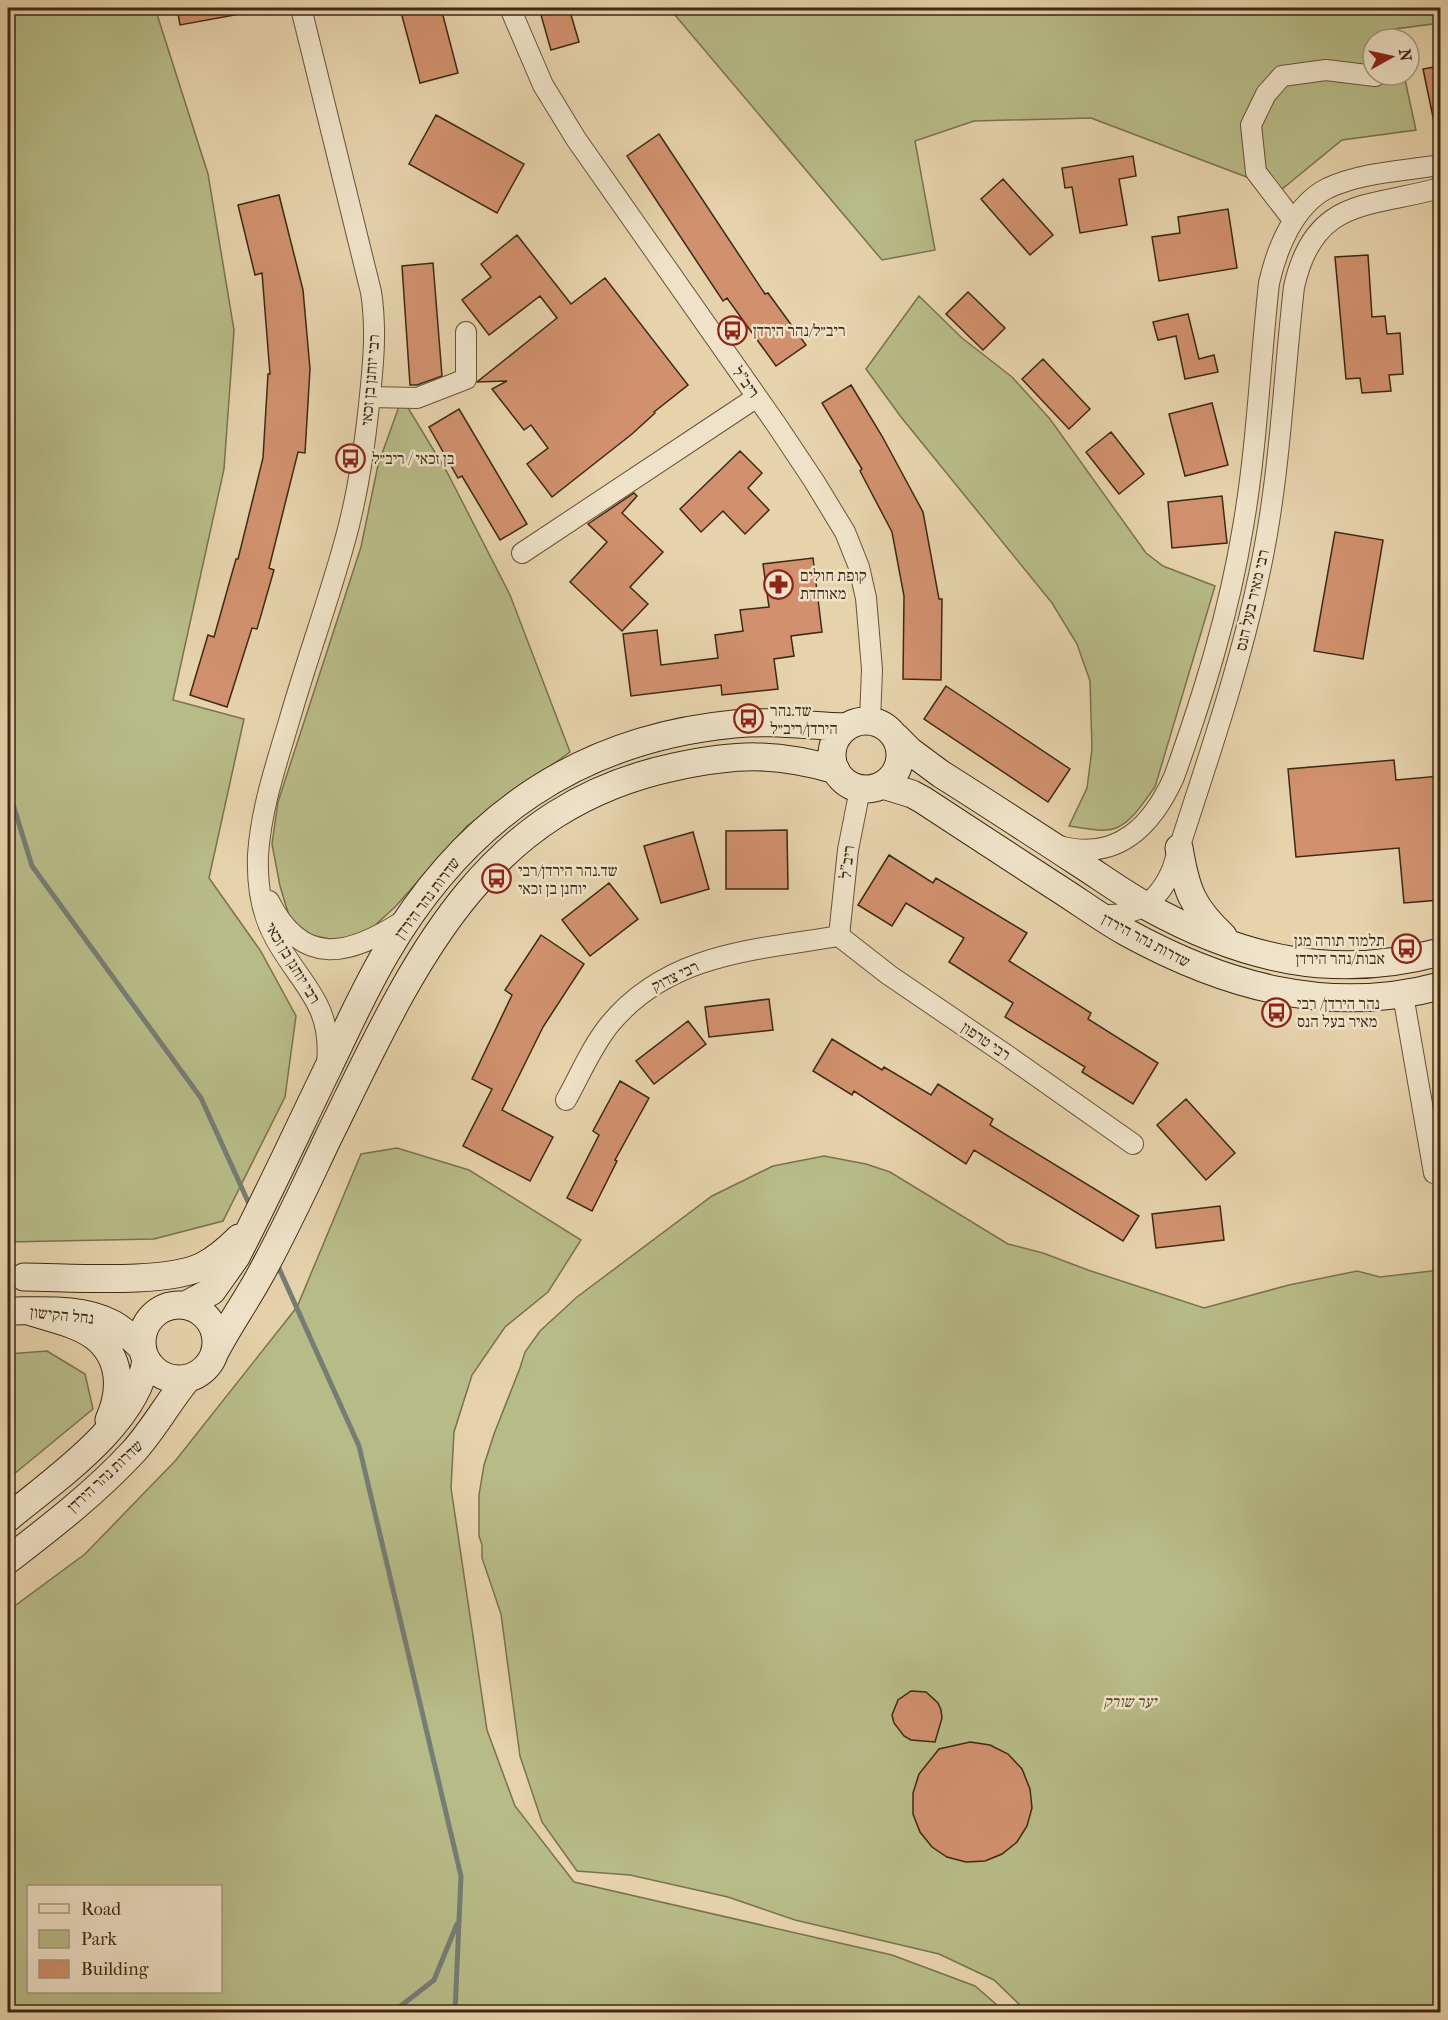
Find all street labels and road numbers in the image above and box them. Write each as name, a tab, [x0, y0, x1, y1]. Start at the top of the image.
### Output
street label: רבי יוחנן בן זכאי	[357, 333, 383, 427]
street label: ריב"ל	[728, 363, 764, 401]
street label: רבי מאיר בעל הנס	[1231, 547, 1273, 653]
street label: ריב"ל	[836, 844, 858, 880]
street label: שדרות נהר הירדן	[390, 853, 464, 943]
street label: שדרות נהר הירדן	[1099, 909, 1194, 971]
street label: רבי יוחנן בן זכאי	[261, 919, 325, 1007]
street label: רבי צדוק	[648, 956, 702, 996]
street label: רבי טרפון	[958, 1018, 1014, 1064]
street label: נחל הקישון	[29, 1302, 95, 1328]
street label: שדרות נהר הירדן	[63, 1436, 147, 1516]

